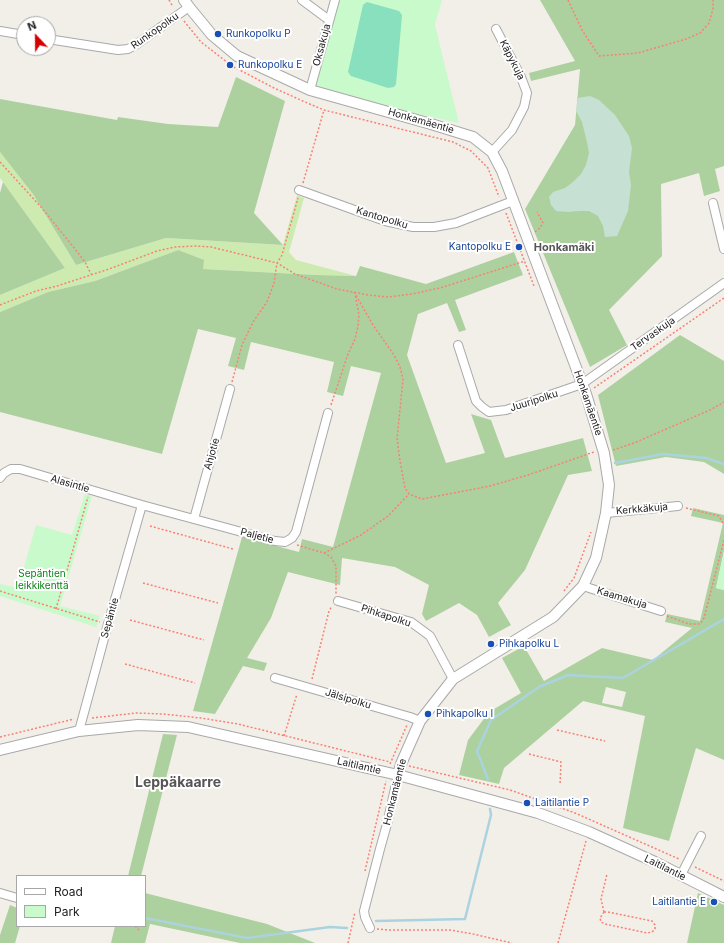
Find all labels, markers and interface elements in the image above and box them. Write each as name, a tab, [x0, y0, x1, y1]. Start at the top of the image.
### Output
street label: Runkopolku	[129, 10, 181, 52]
north arrow	[16, 16, 56, 56]
text: N	[25, 18, 38, 34]
street label: Oksakuja	[311, 22, 333, 68]
place label: Runkopolku P	[226, 28, 291, 40]
marker: Runkopolku P	[213, 29, 223, 39]
street label: Käpykuja	[497, 38, 527, 82]
place label: Runkopolku E	[238, 59, 302, 71]
marker: Runkopolku E	[225, 60, 235, 70]
street label: Honkamäentie	[387, 106, 455, 136]
street label: Kantopolku	[355, 204, 409, 232]
place label: Kantopolku E	[449, 241, 511, 253]
district label: Honkamäki	[534, 241, 594, 255]
marker: Kantopolku E	[514, 242, 524, 252]
street label: Tervaskuja	[629, 314, 677, 354]
street label: Honkamäentie	[571, 369, 605, 437]
street label: Juuripolku	[508, 388, 560, 414]
street label: Ahjotie	[202, 437, 222, 471]
street label: Alasintie	[49, 473, 91, 495]
street label: Kerkkäkuja	[616, 501, 668, 517]
street label: Paljetie	[239, 526, 275, 546]
park label: Sepäntien leikkikenttä	[15, 568, 69, 592]
street label: Kaamakuja	[595, 585, 649, 611]
street label: Sepäntie	[99, 596, 121, 640]
street label: Pihkapolku	[360, 602, 412, 630]
place label: Pihkapolku L	[499, 638, 559, 650]
marker: Pihkapolku L	[486, 639, 496, 649]
street label: Jälsipolku	[324, 686, 372, 712]
place label: Pihkapolku I	[436, 708, 493, 720]
marker: Pihkapolku I	[423, 709, 433, 719]
street label: Laitilantie	[336, 755, 382, 777]
street label: Honkamäentie	[381, 758, 409, 826]
district label: Leppäkaarre	[135, 775, 221, 791]
place label: Laitilantie P	[535, 797, 589, 809]
marker: Laitilantie P	[522, 798, 532, 808]
street label: Laitilantie	[642, 853, 688, 883]
legend	[16, 875, 146, 927]
text: Road	[54, 884, 83, 899]
place label: Laitilantie E	[652, 896, 706, 908]
marker: Laitilantie E	[709, 897, 719, 907]
text: Park	[54, 904, 80, 919]

